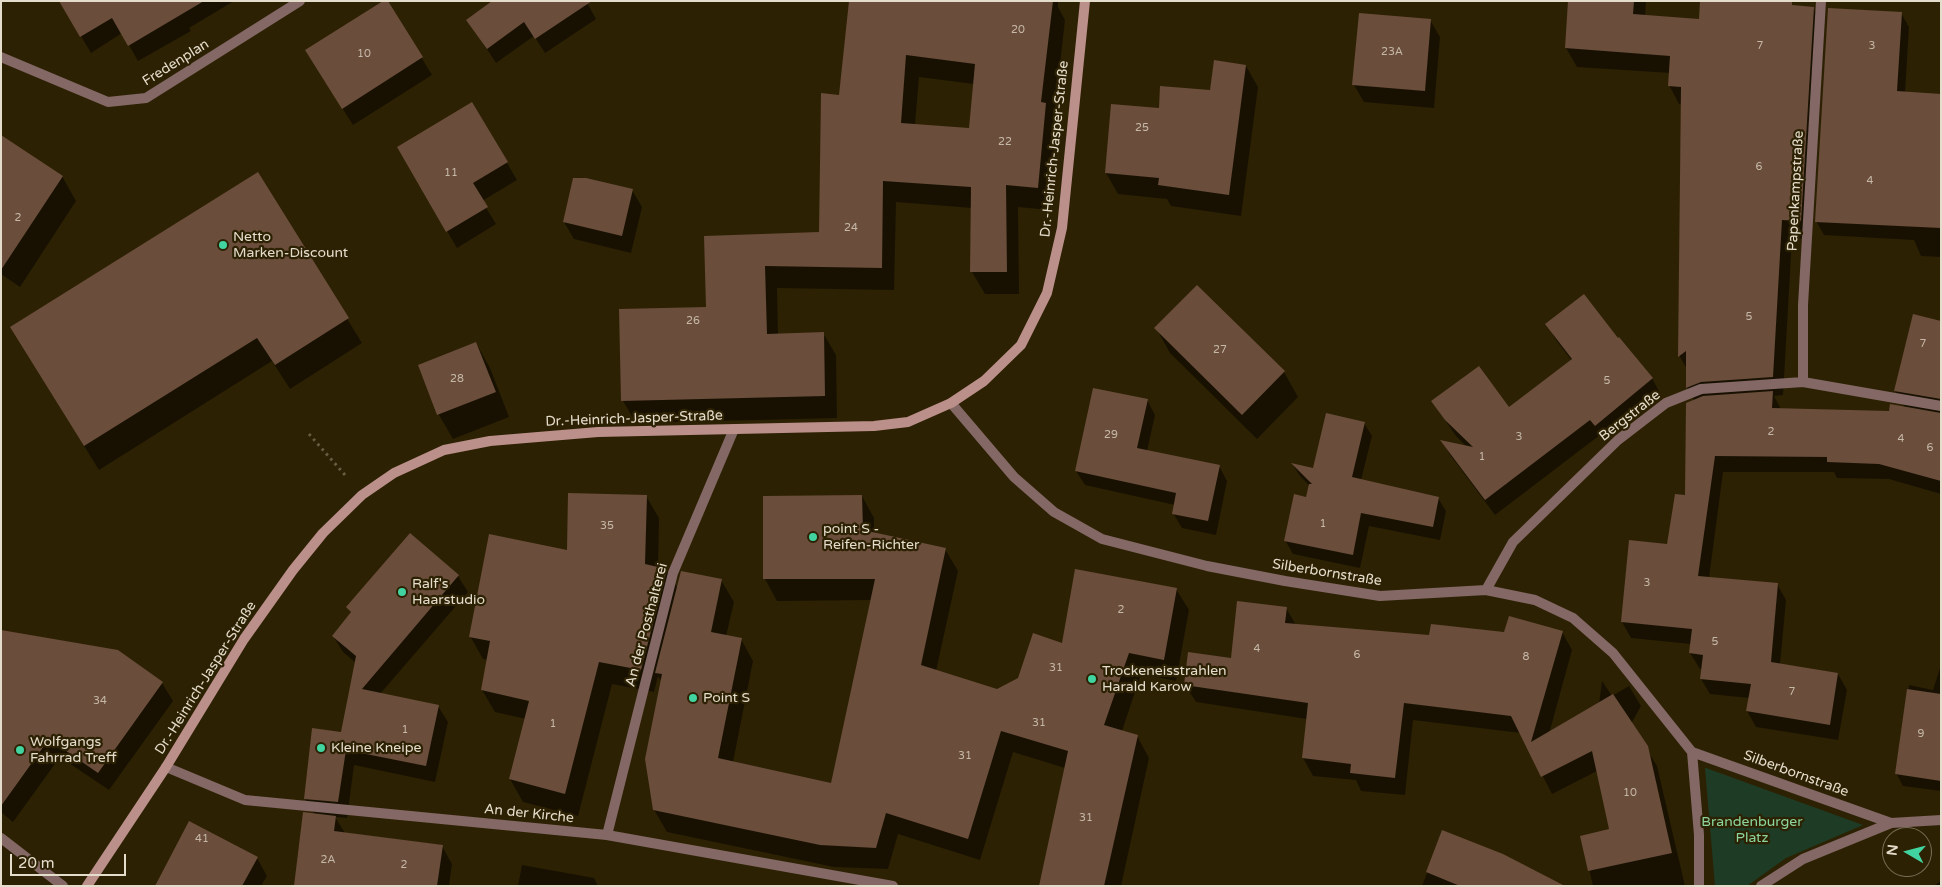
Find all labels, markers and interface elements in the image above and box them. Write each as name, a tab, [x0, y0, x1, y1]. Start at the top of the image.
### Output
house number: 20	[1011, 23, 1025, 37]
street label: Fredenplan	[140, 36, 212, 90]
house number: 7	[1757, 39, 1763, 53]
house number: 3	[1869, 39, 1875, 53]
house number: 23A	[1381, 45, 1403, 59]
house number: 10	[357, 47, 371, 61]
street label: Dr.-Heinrich-Jasper-Straße	[1037, 60, 1073, 238]
house number: 25	[1135, 121, 1149, 135]
street label: Papenkampstraße	[1784, 130, 1808, 252]
house number: 22	[998, 135, 1012, 149]
house number: 6	[1756, 160, 1762, 174]
house number: 11	[444, 166, 458, 180]
house number: 4	[1867, 174, 1873, 188]
house number: 2	[15, 211, 21, 225]
house number: 24	[844, 221, 858, 235]
place label: Netto Marken-Discount	[233, 229, 348, 262]
marker: Netto Marken-Discount	[217, 239, 229, 251]
house number: 5	[1746, 310, 1752, 324]
house number: 26	[686, 314, 700, 328]
house number: 7	[1920, 337, 1926, 351]
house number: 27	[1213, 343, 1227, 357]
house number: 28	[450, 372, 464, 386]
house number: 5	[1604, 374, 1610, 388]
street label: Bergstraße	[1596, 387, 1664, 445]
street label: Dr.-Heinrich-Jasper-Straße	[545, 408, 723, 430]
house number: 2	[1768, 425, 1774, 439]
house number: 29	[1104, 428, 1118, 442]
house number: 3	[1516, 430, 1522, 444]
house number: 4	[1898, 432, 1904, 446]
house number: 6	[1927, 441, 1933, 455]
house number: 1	[1479, 450, 1485, 464]
house number: 1	[1320, 517, 1326, 531]
house number: 35	[600, 519, 614, 533]
place label: point S - Reifen-Richter	[823, 521, 919, 554]
marker: point S - Reifen-Richter	[807, 531, 819, 543]
street label: Silberbornstraße	[1271, 556, 1383, 590]
street label: An der Posthalterei	[622, 561, 672, 689]
place label: Ralf's Haarstudio	[412, 576, 485, 608]
house number: 3	[1644, 576, 1650, 590]
marker: Ralf's Haarstudio	[396, 586, 408, 598]
street label: Dr.-Heinrich-Jasper-Straße	[152, 598, 260, 758]
house number: 2	[1118, 603, 1124, 617]
house number: 5	[1712, 635, 1718, 649]
house number: 4	[1254, 642, 1260, 656]
house number: 6	[1354, 648, 1360, 662]
house number: 8	[1523, 650, 1529, 664]
house number: 31	[1049, 661, 1063, 675]
place label: Trockeneisstrahlen Harald Karow	[1102, 663, 1227, 696]
marker: Trockeneisstrahlen Harald Karow	[1086, 673, 1098, 685]
house number: 7	[1789, 685, 1795, 699]
place label: Point S	[703, 690, 750, 706]
marker: Point S	[687, 692, 699, 704]
house number: 34	[93, 694, 107, 708]
house number: 31	[1032, 716, 1046, 730]
house number: 1	[550, 717, 556, 731]
house number: 1	[402, 723, 408, 737]
house number: 9	[1918, 727, 1924, 741]
place label: Wolfgangs Fahrrad Treff	[30, 734, 117, 766]
place label: Kleine Kneipe	[331, 740, 421, 756]
marker: Kleine Kneipe	[315, 742, 327, 754]
marker: Wolfgangs Fahrrad Treff	[14, 744, 26, 756]
street label: Silberbornstraße	[1741, 747, 1851, 801]
house number: 31	[958, 749, 972, 763]
house number: 10	[1623, 786, 1637, 800]
street label: An der Kirche	[483, 801, 575, 827]
house number: 31	[1079, 811, 1093, 825]
park label: Brandenburger Platz	[1701, 814, 1803, 846]
north arrow	[1882, 827, 1932, 877]
house number: 41	[195, 832, 209, 846]
text: N	[1883, 843, 1902, 857]
scale bar	[12, 844, 129, 876]
house number: 2A	[320, 853, 336, 867]
text: 20 m	[18, 854, 55, 872]
house number: 2	[401, 858, 407, 872]

